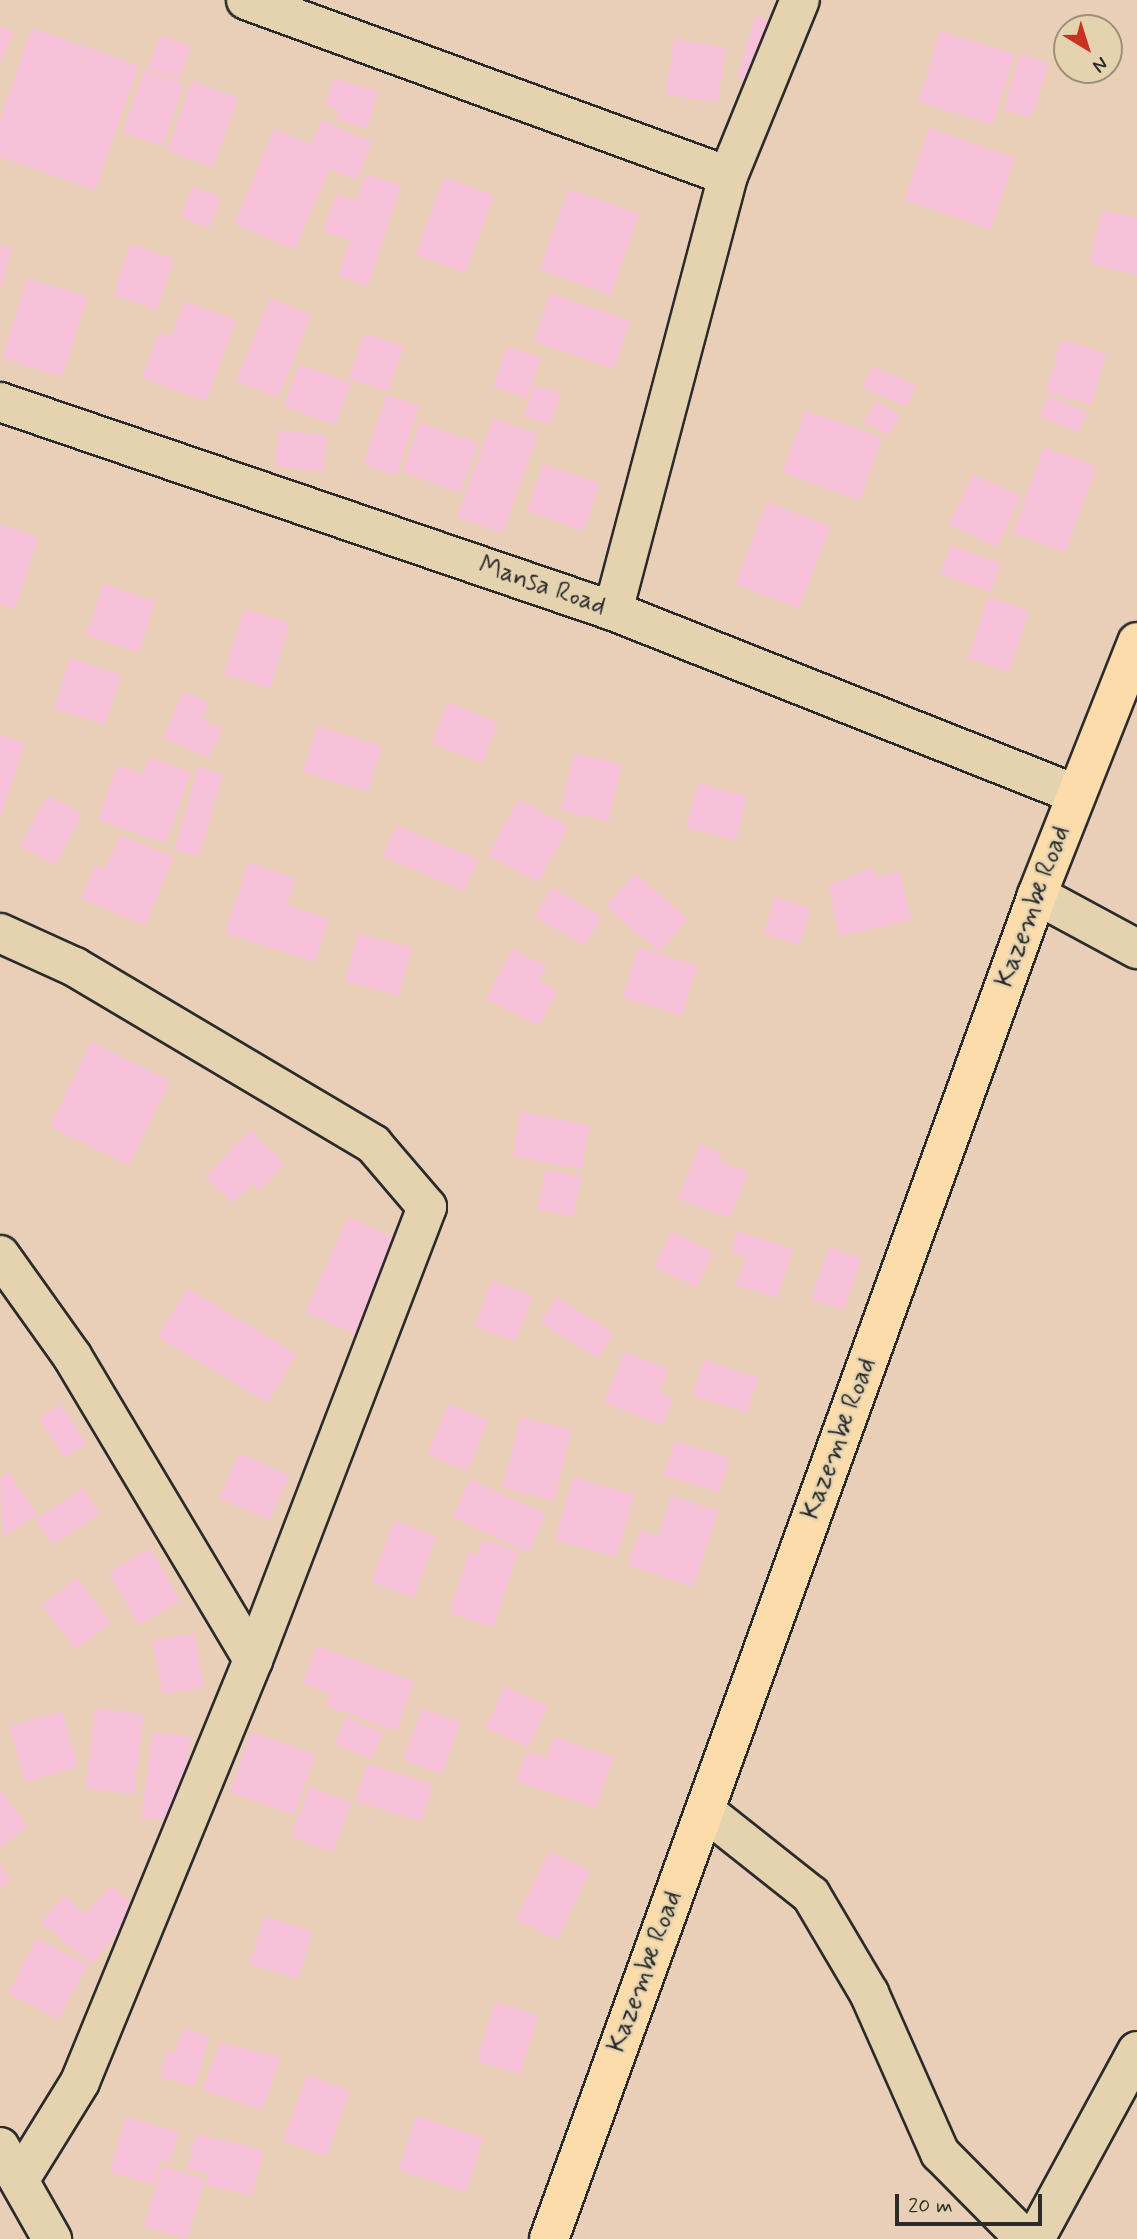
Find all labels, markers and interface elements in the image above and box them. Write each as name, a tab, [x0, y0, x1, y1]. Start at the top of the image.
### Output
north arrow	[1053, 14, 1123, 84]
text: N	[1087, 51, 1113, 78]
street label: Mansa Road	[474, 551, 610, 623]
street label: Kazembe Road	[990, 822, 1078, 992]
street label: Kazembe Road	[796, 1354, 884, 1524]
street label: Kazembe Road	[602, 1887, 690, 2057]
scale bar	[899, 2180, 1046, 2224]
text: 20 m	[908, 2192, 953, 2220]

